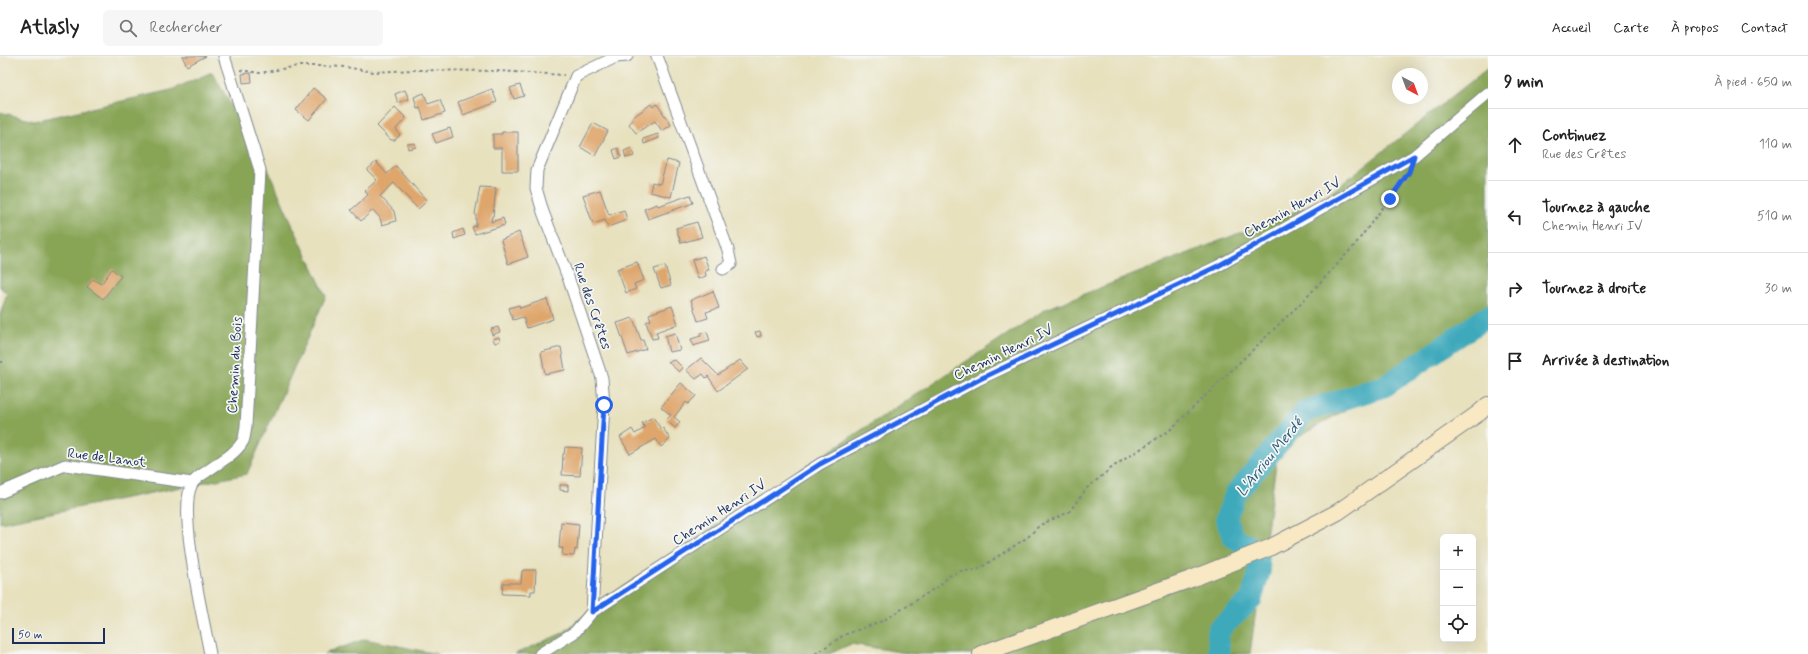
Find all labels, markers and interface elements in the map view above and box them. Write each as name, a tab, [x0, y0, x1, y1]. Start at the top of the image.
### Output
search box	[103, 10, 383, 46]
text: Atlasly	[20, 15, 79, 40]
icon: search	[117, 17, 139, 39]
text: Rechercher	[149, 18, 222, 38]
text: Accueil	[1552, 19, 1591, 37]
text: Carte	[1613, 19, 1649, 37]
text: À propos	[1671, 19, 1719, 37]
text: Contact	[1741, 19, 1788, 37]
north arrow	[1392, 68, 1428, 104]
text: 9 min	[1504, 71, 1544, 93]
text: À pied · 650 m	[1714, 74, 1792, 91]
text: Continuez	[1542, 126, 1606, 146]
icon: ahead	[1504, 134, 1526, 156]
text: 110 m	[1759, 136, 1792, 153]
text: Rue des Crêtes	[1542, 146, 1626, 163]
street label: Chemin Henri IV	[1241, 174, 1344, 242]
route end	[1381, 190, 1399, 208]
text: Tournez à gauche	[1542, 198, 1650, 218]
icon: left	[1504, 206, 1526, 228]
text: 510 m	[1757, 208, 1792, 225]
text: Chemin Henri IV	[1542, 218, 1643, 235]
street label: Rue des Crêtes	[569, 261, 615, 352]
icon: right	[1504, 278, 1526, 300]
text: Tournez à droite	[1542, 279, 1646, 299]
text: 30 m	[1765, 280, 1792, 297]
street label: Chemin du Bois	[223, 316, 247, 414]
street label: Chemin Henri IV	[951, 321, 1056, 385]
icon: arrive	[1504, 350, 1526, 372]
text: Arrivée à destination	[1542, 351, 1669, 371]
route start	[595, 396, 613, 414]
water label: L'Arriou Merdé	[1232, 413, 1309, 501]
street label: Rue de Lanot	[66, 444, 148, 472]
street label: Chemin Henri IV	[669, 476, 770, 550]
map controls	[1440, 534, 1476, 642]
button: +	[1440, 534, 1476, 570]
button: −	[1440, 570, 1476, 606]
button: locate	[1440, 606, 1476, 642]
scale bar	[12, 626, 105, 645]
text: 50 m	[18, 628, 43, 642]

